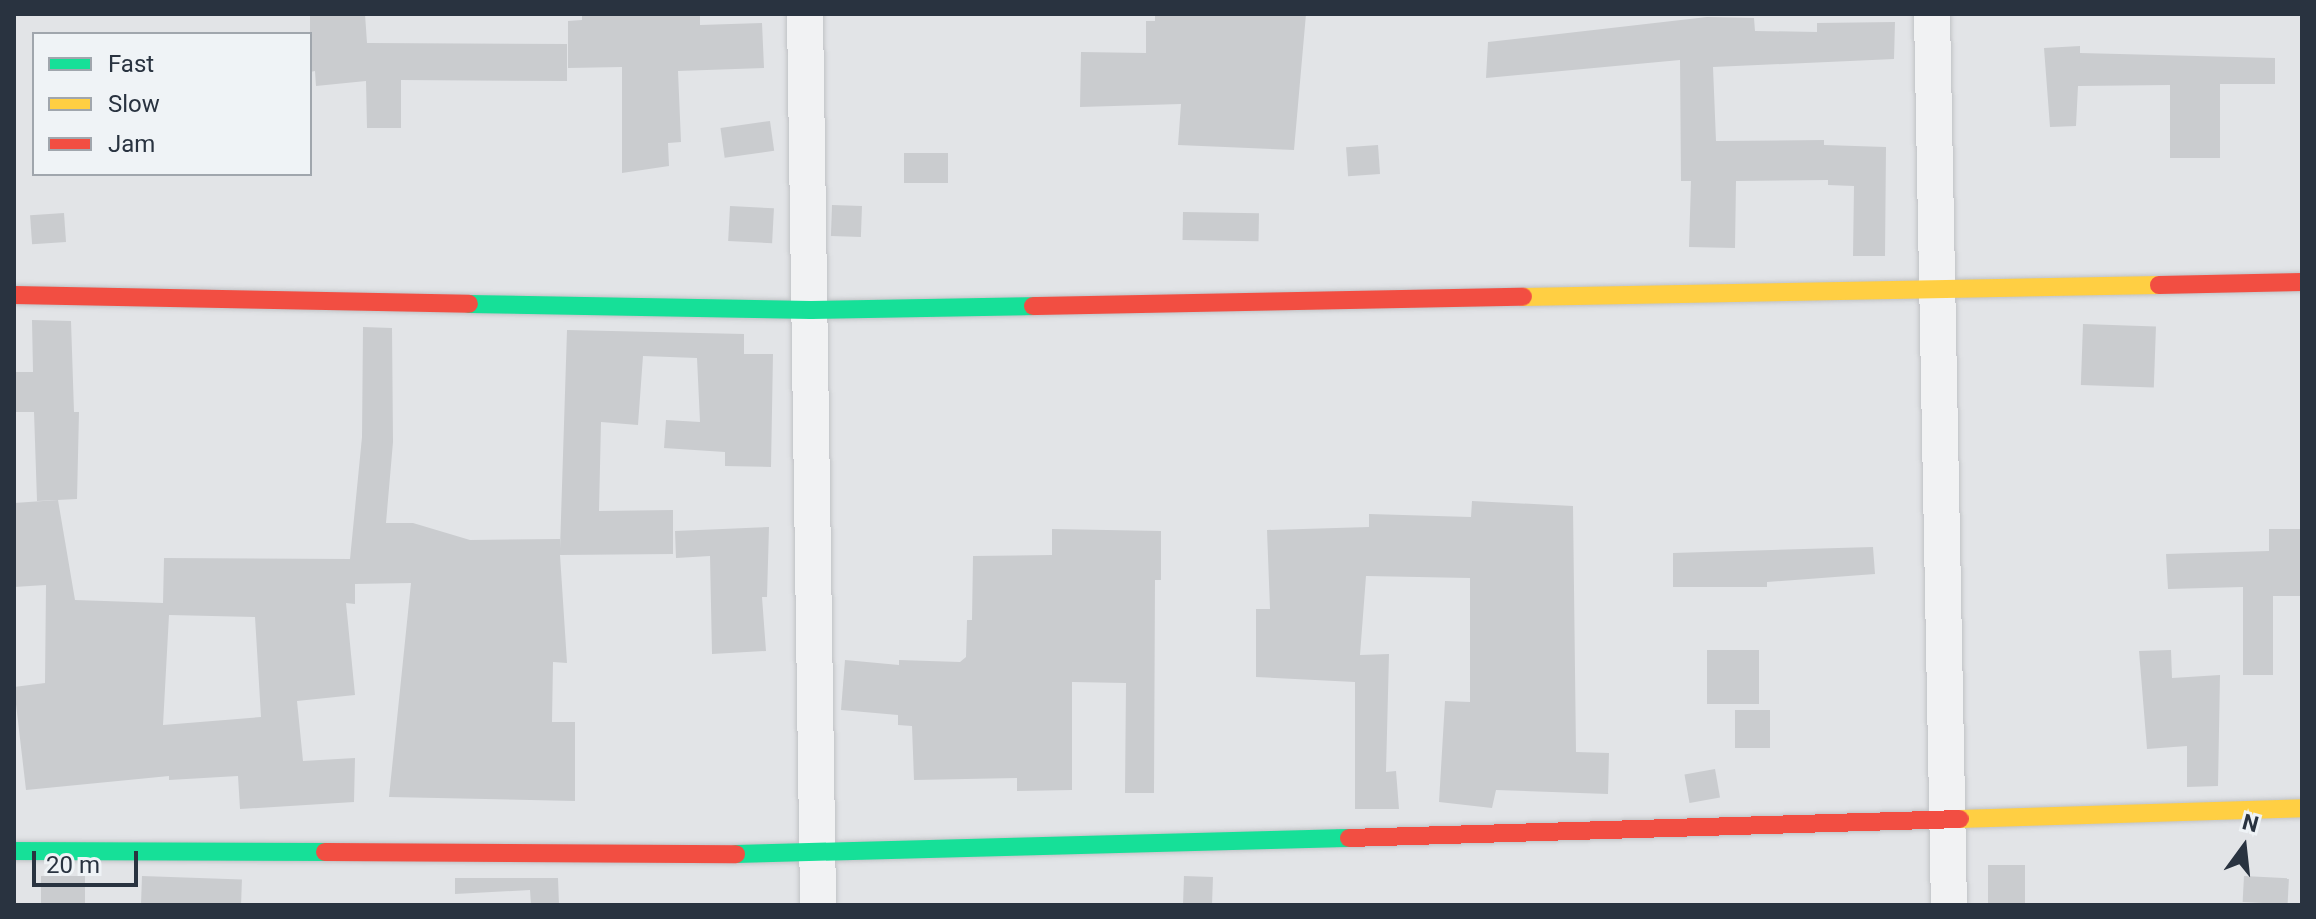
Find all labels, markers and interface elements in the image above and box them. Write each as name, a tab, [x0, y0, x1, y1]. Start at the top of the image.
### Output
legend	[32, 32, 312, 176]
text: Fast	[108, 50, 154, 78]
text: Slow	[108, 90, 160, 118]
text: Jam	[108, 130, 155, 158]
north arrow	[2204, 807, 2284, 887]
text: N	[2240, 809, 2261, 837]
scale bar	[36, 835, 142, 885]
text: 20 m	[46, 851, 100, 879]

